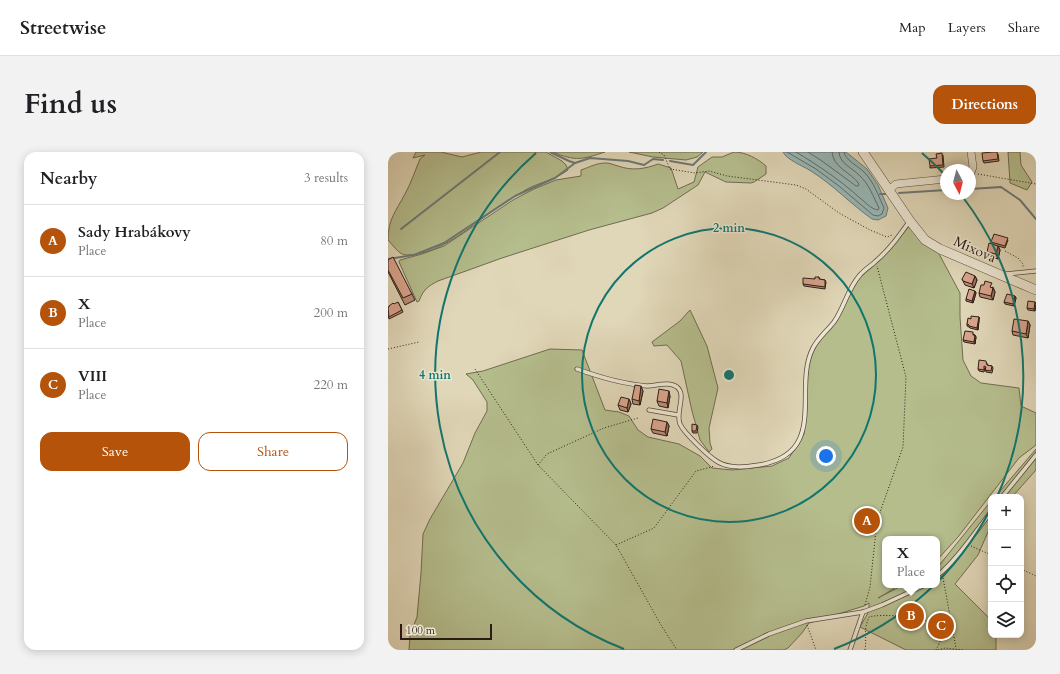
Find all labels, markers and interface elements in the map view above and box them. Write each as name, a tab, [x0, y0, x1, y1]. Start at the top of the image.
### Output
text: Streetwise	[20, 15, 107, 41]
text: Map	[899, 18, 926, 37]
text: Layers	[948, 18, 986, 37]
text: Share	[1008, 18, 1040, 37]
text: Find us	[24, 85, 117, 123]
button: Directions	[933, 85, 1036, 124]
north arrow	[940, 164, 976, 200]
text: Nearby	[40, 167, 97, 190]
text: 3 results	[304, 169, 348, 187]
text: 2 min	[713, 220, 745, 236]
text: Sady Hrabákovy	[78, 222, 191, 242]
text: A	[48, 232, 58, 250]
text: 80 m	[320, 232, 348, 250]
street label: Mixova	[950, 232, 999, 267]
text: Place	[78, 242, 106, 260]
text: X	[78, 294, 91, 314]
text: B	[48, 304, 58, 322]
text: 200 m	[314, 304, 348, 322]
text: Place	[78, 314, 106, 332]
text: VIII	[78, 366, 107, 386]
text: 4 min	[419, 367, 451, 383]
centre of rings	[722, 368, 736, 382]
text: C	[48, 376, 58, 394]
text: 220 m	[314, 376, 348, 394]
text: Place	[78, 386, 106, 404]
button: Save	[40, 432, 190, 471]
button: Share	[198, 432, 348, 471]
your location	[816, 446, 836, 466]
map controls	[988, 494, 1024, 638]
button: +	[988, 494, 1024, 530]
pin: A	[854, 506, 880, 536]
button: −	[988, 530, 1024, 566]
popup	[882, 536, 940, 588]
text: X	[897, 543, 909, 563]
text: Place	[897, 563, 925, 581]
button: locate	[988, 566, 1024, 602]
pin: B	[898, 601, 924, 631]
button: layers	[988, 602, 1024, 638]
pin: C	[928, 611, 954, 641]
scale bar	[400, 622, 492, 641]
text: 100 m	[406, 623, 435, 638]

